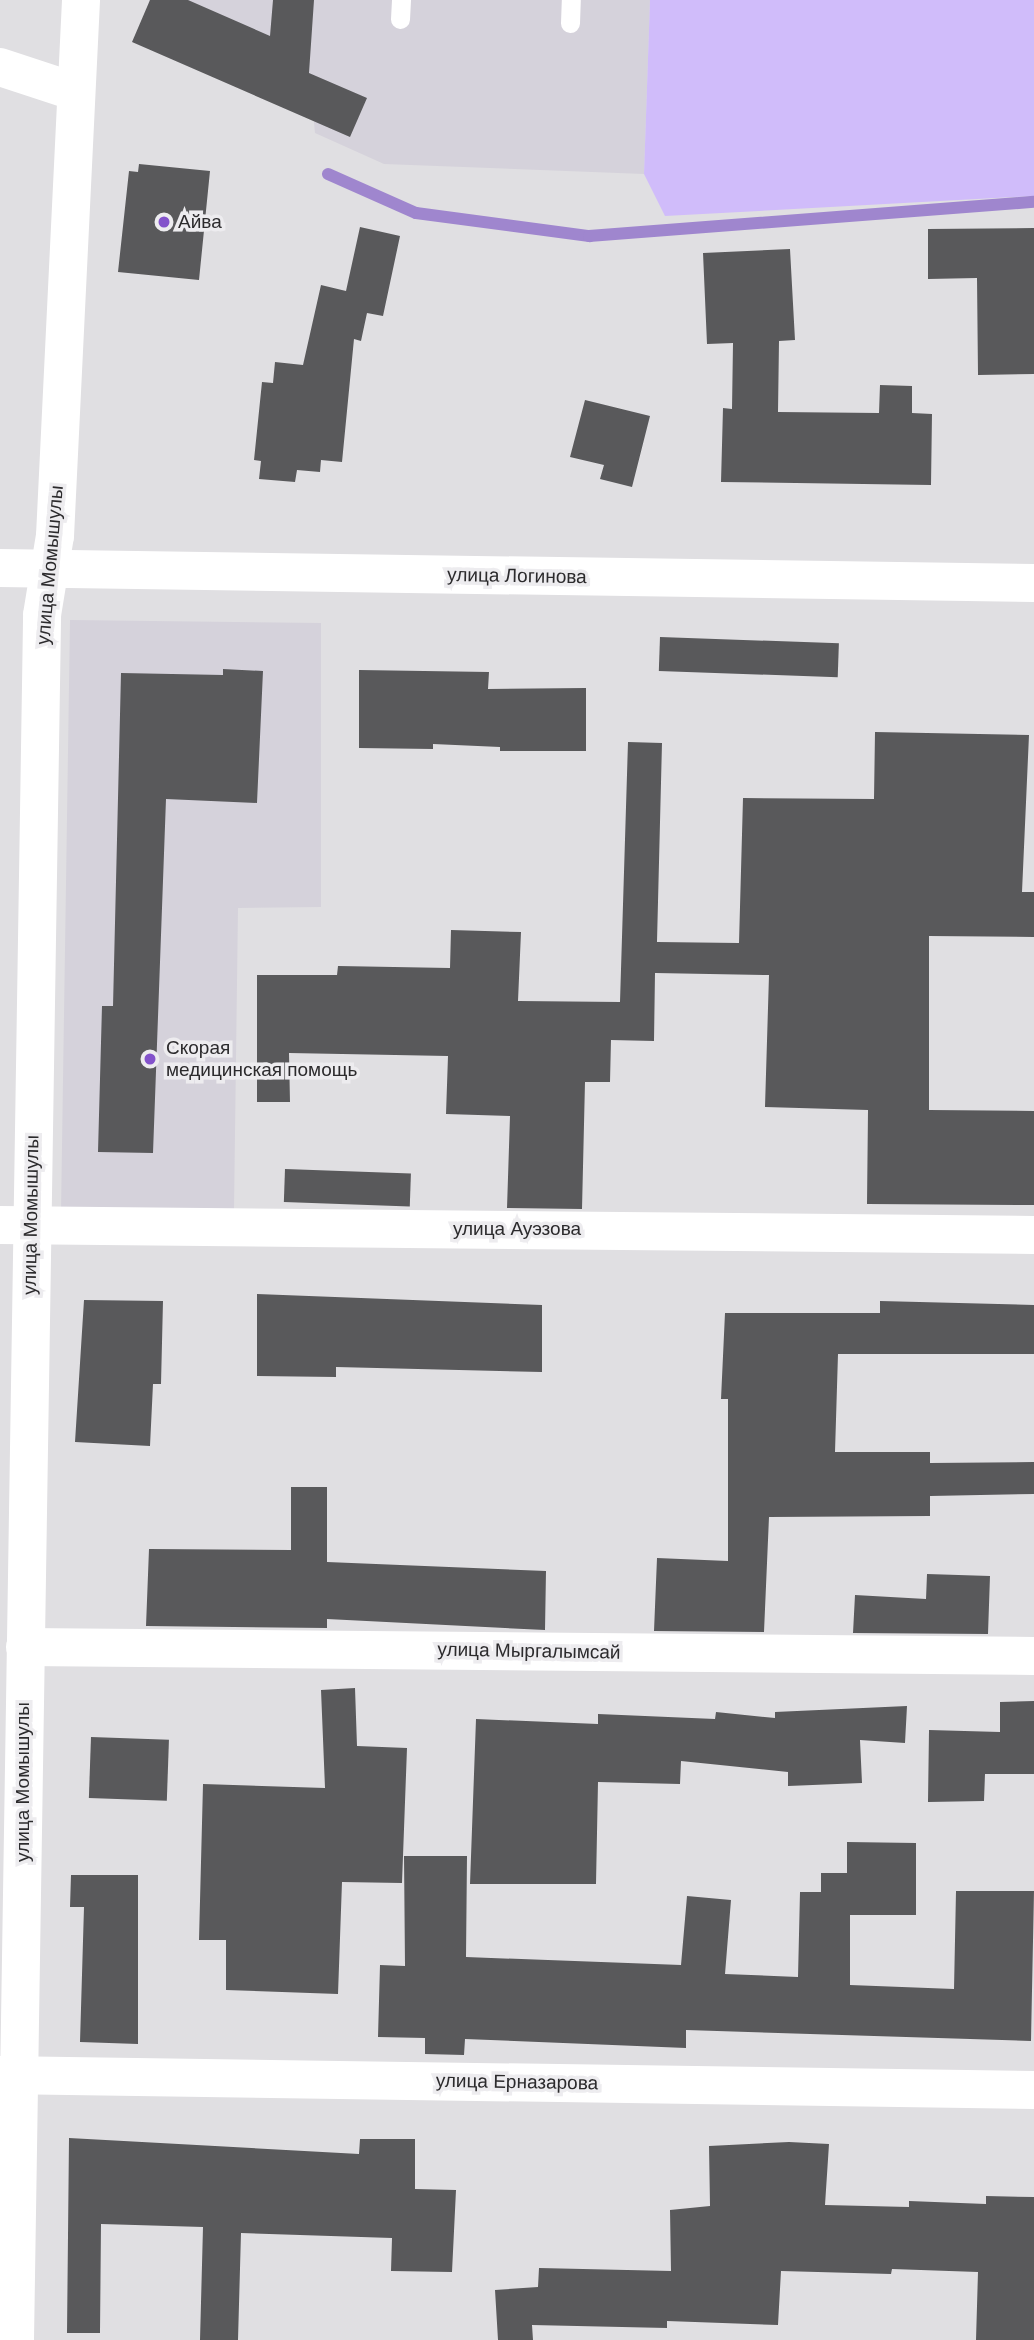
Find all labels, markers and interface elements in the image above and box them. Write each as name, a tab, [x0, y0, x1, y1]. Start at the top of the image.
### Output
place label: Айва	[178, 211, 222, 233]
marker: Айва	[156, 214, 172, 230]
street label: улица Момышулы	[32, 484, 68, 646]
street label: улица Логинова	[447, 563, 587, 589]
place label: Скорая медицинская помощь	[166, 1037, 357, 1081]
marker: Скорая медицинская помощь	[140, 1049, 160, 1069]
street label: улица Момышулы	[18, 1135, 44, 1295]
street label: улица Ауэзова	[453, 1218, 581, 1240]
street label: улица Мыргалымсай	[437, 1638, 621, 1664]
street label: улица Момышулы	[12, 1702, 34, 1862]
street label: улица Ерназарова	[436, 2069, 598, 2095]

